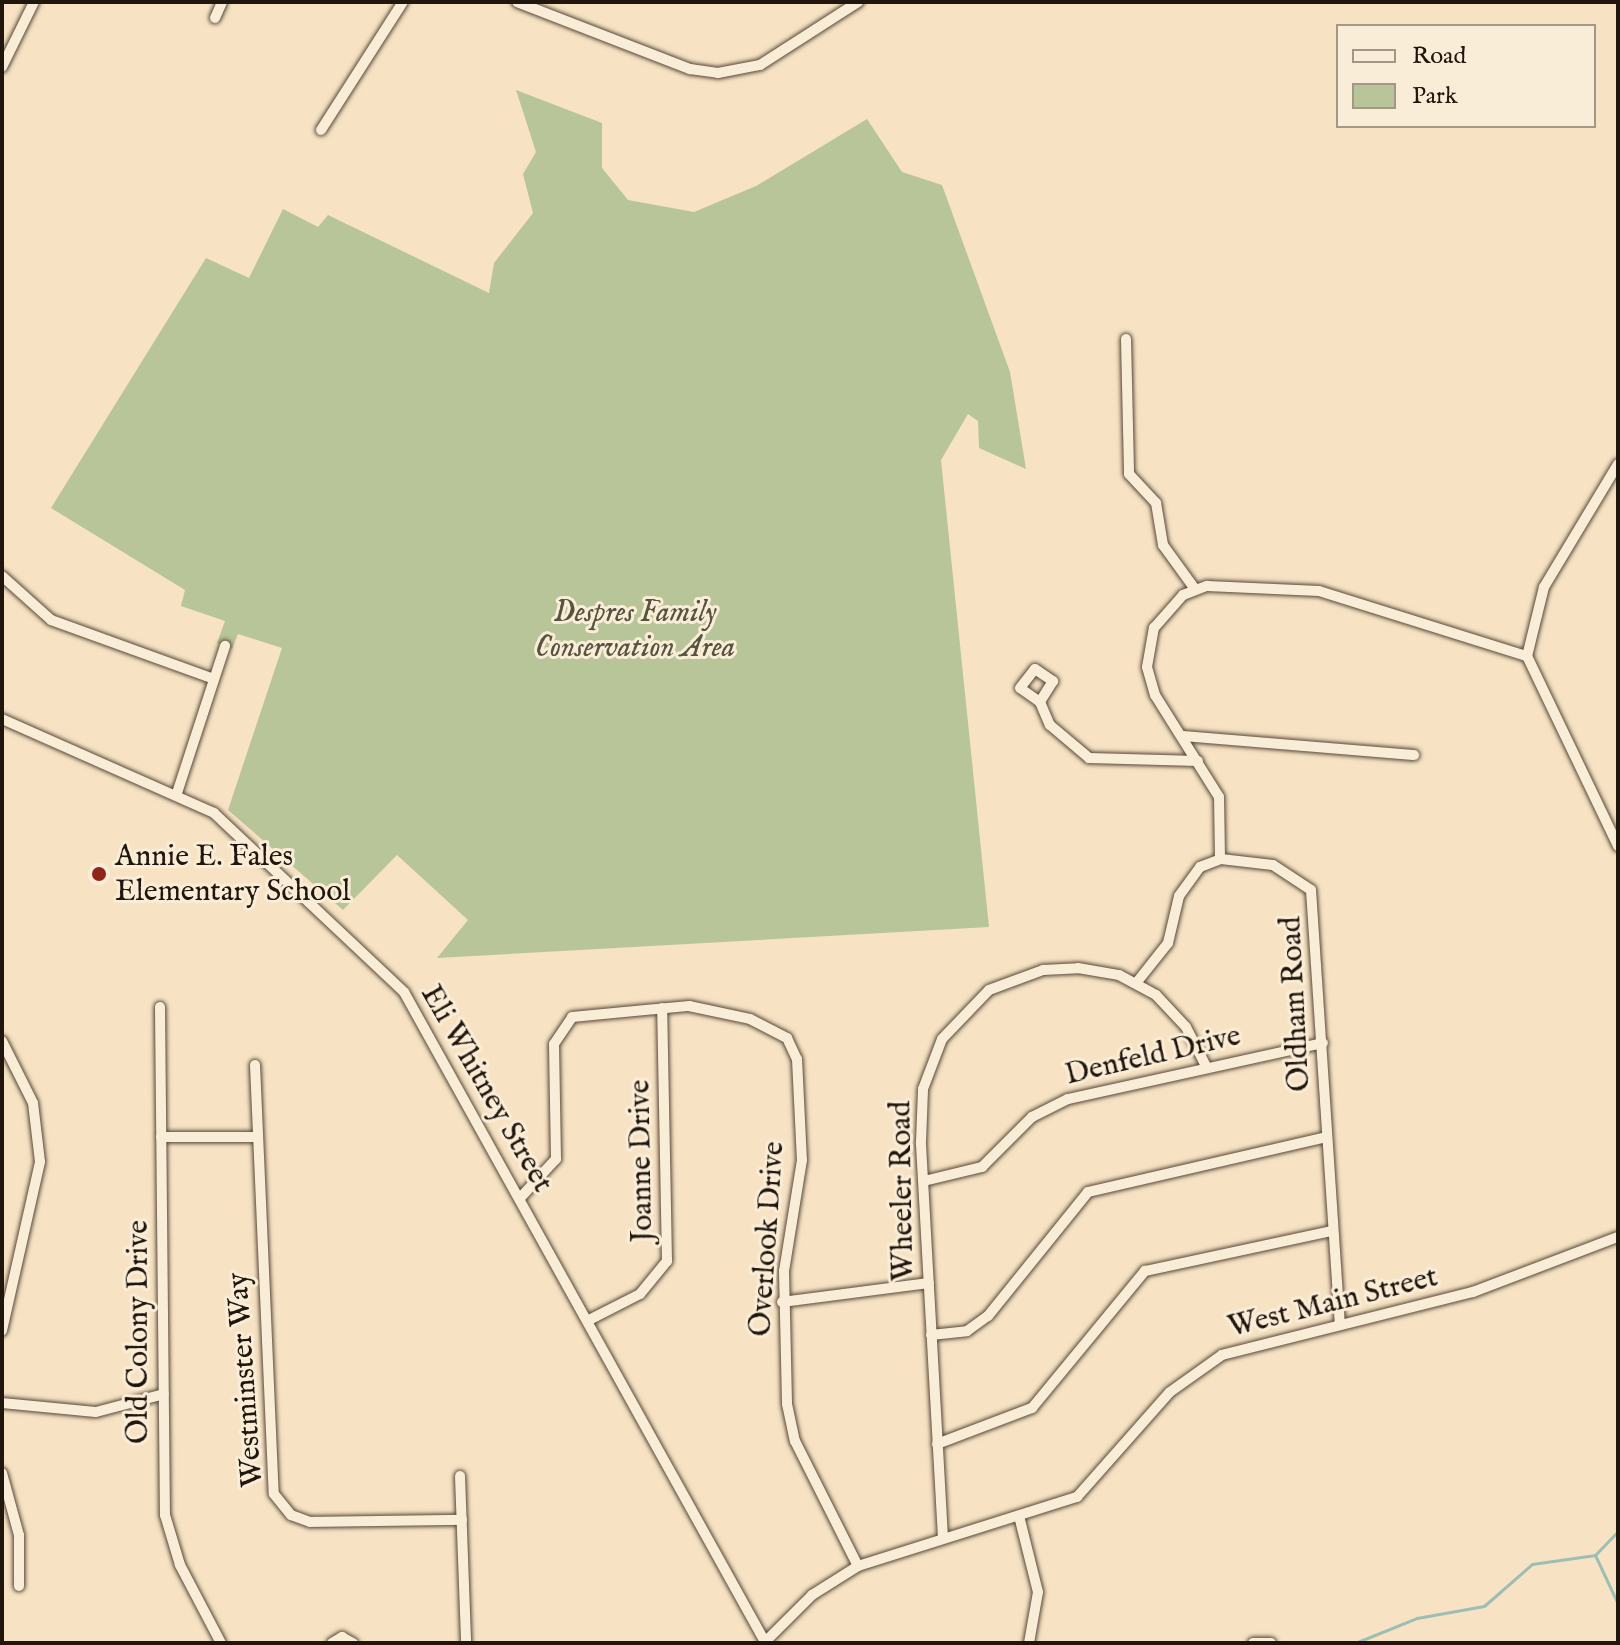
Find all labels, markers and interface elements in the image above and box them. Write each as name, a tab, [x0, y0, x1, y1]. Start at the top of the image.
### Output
legend	[1336, 24, 1596, 128]
text: Road	[1412, 41, 1466, 72]
text: Park	[1412, 81, 1458, 112]
park label: Despres Family Conservation Area	[535, 595, 735, 666]
place label: Annie E. Fales Elementary School	[115, 839, 351, 910]
marker: Annie E. Fales Elementary School	[90, 865, 108, 883]
street label: Oldham Road	[1273, 915, 1319, 1093]
street label: Eli Whitney Street	[412, 979, 560, 1199]
street label: Denfeld Drive	[1062, 1018, 1244, 1094]
street label: Joanne Drive	[623, 1079, 661, 1243]
street label: Wheeler Road	[883, 1100, 923, 1282]
street label: Overlook Drive	[743, 1140, 793, 1338]
street label: Old Colony Drive	[121, 1220, 157, 1444]
street label: West Main Street	[1225, 1260, 1441, 1346]
street label: Westminster Way	[221, 1271, 271, 1489]

